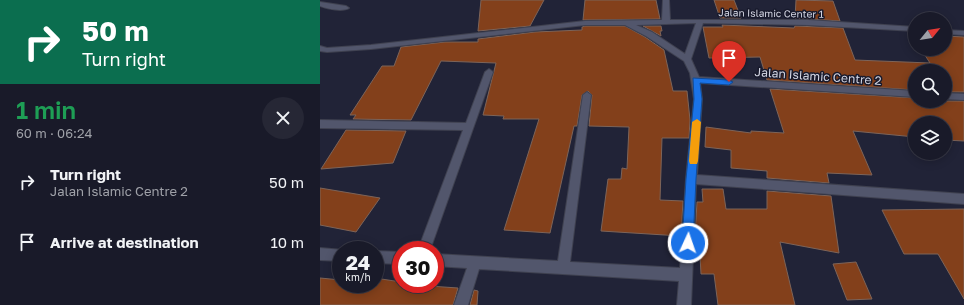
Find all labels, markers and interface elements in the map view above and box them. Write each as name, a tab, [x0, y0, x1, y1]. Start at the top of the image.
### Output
street label: Jalan Islamic Center 1	[718, 6, 824, 20]
north arrow	[908, 12, 952, 56]
map controls	[908, 12, 952, 160]
text: 50 m	[82, 14, 149, 47]
icon: right	[16, 16, 68, 68]
pin	[712, 41, 746, 82]
icon: arrive	[718, 47, 740, 69]
text: Turn right	[82, 48, 166, 70]
street label: Jalan Islamic Centre 2	[754, 64, 882, 88]
button: search	[908, 64, 952, 108]
text: 1 min	[16, 95, 76, 124]
button: close	[262, 97, 304, 139]
button: layers	[908, 116, 952, 160]
text: 60 m · 06:24	[16, 125, 92, 141]
text: Turn right	[50, 165, 121, 183]
icon: right	[16, 171, 38, 193]
text: 50 m	[269, 173, 304, 191]
text: Jalan Islamic Centre 2	[50, 183, 188, 199]
position arrow	[667, 222, 709, 264]
icon: arrive	[16, 231, 38, 253]
text: Arrive at destination	[50, 233, 199, 251]
text: 10 m	[270, 233, 304, 251]
speed limit sign: 30	[392, 241, 444, 293]
text: 24	[346, 250, 370, 274]
text: km/h	[345, 271, 371, 283]

